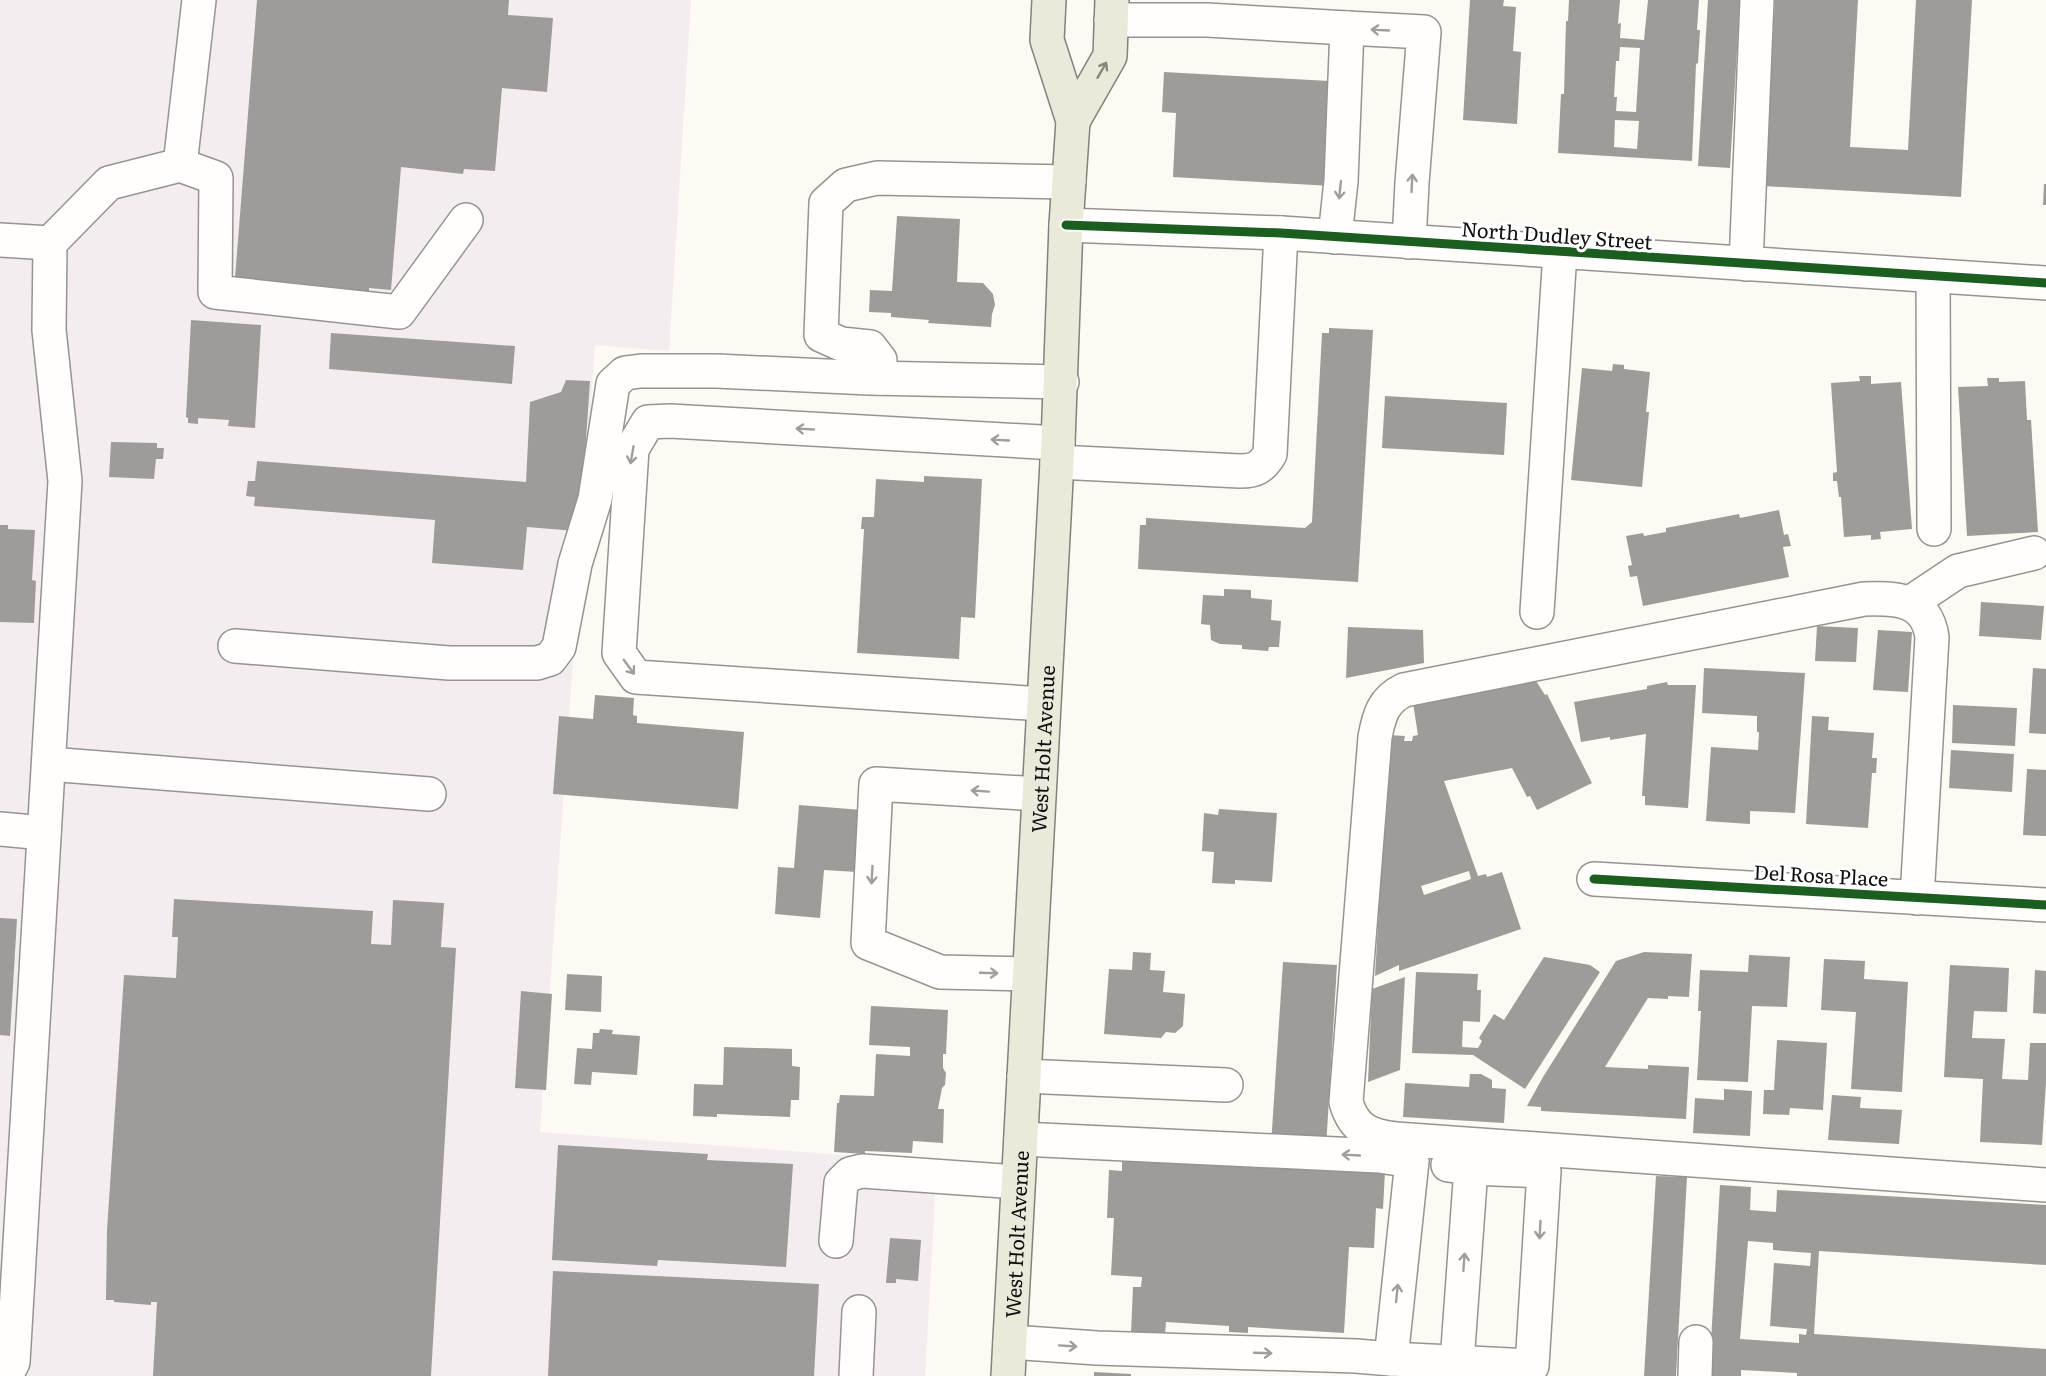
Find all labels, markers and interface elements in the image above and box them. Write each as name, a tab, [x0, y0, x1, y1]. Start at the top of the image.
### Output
one-way arrow	[1371, 24, 1391, 35]
one-way arrow	[1096, 62, 1108, 79]
one-way arrow	[1407, 174, 1418, 194]
one-way arrow	[1334, 179, 1345, 199]
street label: North Dudley Street	[1460, 212, 1654, 256]
one-way arrow	[796, 423, 816, 434]
one-way arrow	[991, 434, 1011, 445]
one-way arrow	[627, 445, 638, 464]
one-way arrow	[623, 659, 635, 675]
street label: West Holt Avenue	[1022, 664, 1061, 834]
one-way arrow	[971, 785, 990, 796]
street label: Del Rosa Place	[1753, 855, 1889, 893]
one-way arrow	[866, 864, 877, 884]
one-way arrow	[979, 967, 999, 979]
street label: West Holt Avenue	[996, 1150, 1035, 1319]
one-way arrow	[1341, 1150, 1361, 1161]
one-way arrow	[1535, 1219, 1546, 1239]
one-way arrow	[1459, 1253, 1470, 1273]
one-way arrow	[1392, 1284, 1403, 1304]
one-way arrow	[1057, 1341, 1077, 1352]
one-way arrow	[1252, 1348, 1272, 1359]

